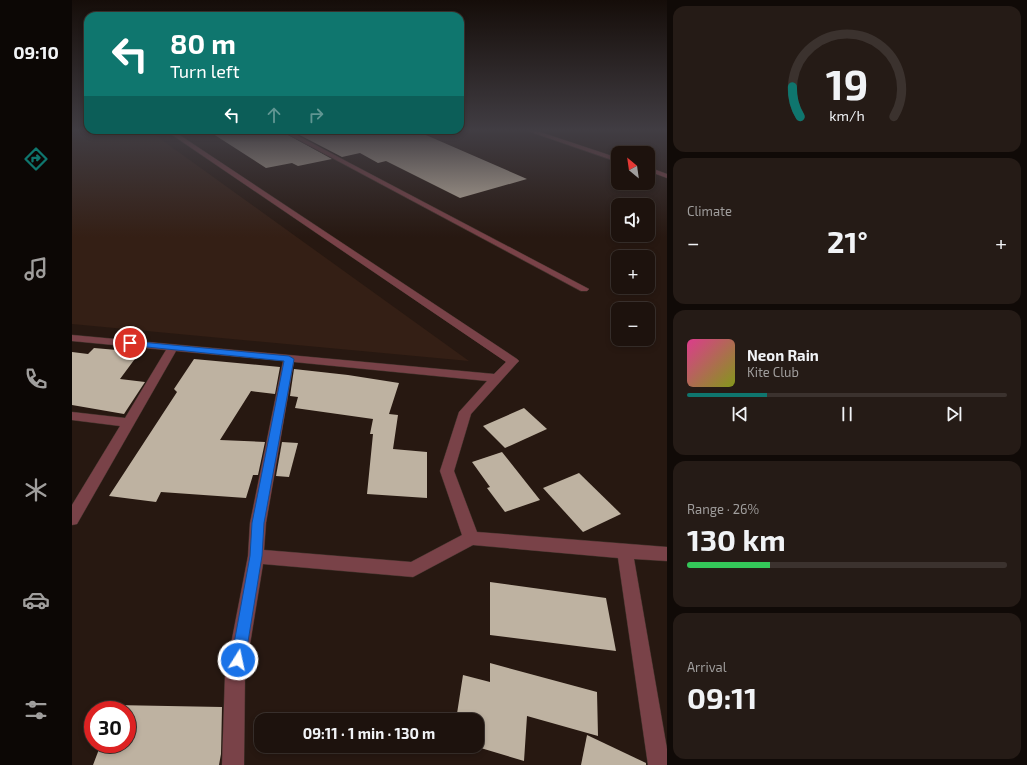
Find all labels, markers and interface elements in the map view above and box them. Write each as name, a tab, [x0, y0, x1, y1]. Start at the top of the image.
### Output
text: 80 m	[170, 26, 236, 60]
icon: left	[104, 28, 156, 80]
text: 09:10	[13, 41, 59, 63]
text: 19	[826, 58, 868, 108]
text: Turn left	[170, 60, 240, 82]
icon: left	[221, 104, 243, 126]
icon: ahead	[263, 104, 285, 126]
icon: right	[305, 104, 327, 126]
text: km/h	[829, 106, 865, 123]
icon: directions	[22, 145, 50, 173]
north arrow	[611, 146, 655, 190]
map controls	[611, 146, 655, 346]
button: sound	[611, 198, 655, 242]
text: Climate	[687, 203, 732, 219]
text: 21°	[827, 223, 868, 259]
text: −	[687, 229, 700, 255]
text: +	[995, 229, 1007, 255]
button: +	[611, 250, 655, 294]
icon: music	[22, 255, 50, 283]
button: −	[611, 302, 655, 346]
pin	[113, 326, 147, 360]
icon: arrive	[119, 332, 141, 354]
text: Neon Rain	[747, 346, 819, 364]
text: Kite Club	[747, 364, 799, 380]
icon: phone	[22, 365, 50, 393]
icon: previous	[729, 403, 751, 425]
icon: pause	[836, 403, 858, 425]
icon: next	[943, 403, 965, 425]
icon: climate	[22, 476, 50, 504]
text: Range · 26%	[687, 501, 759, 517]
text: 130 km	[687, 521, 786, 557]
icon: car	[22, 586, 50, 614]
position arrow	[217, 639, 259, 681]
text: Arrival	[687, 659, 727, 675]
text: 09:11	[687, 679, 757, 715]
icon: filters	[22, 696, 50, 724]
speed limit sign: 30	[84, 701, 136, 753]
text: 09:11 · 1 min · 130 m	[303, 724, 435, 742]

